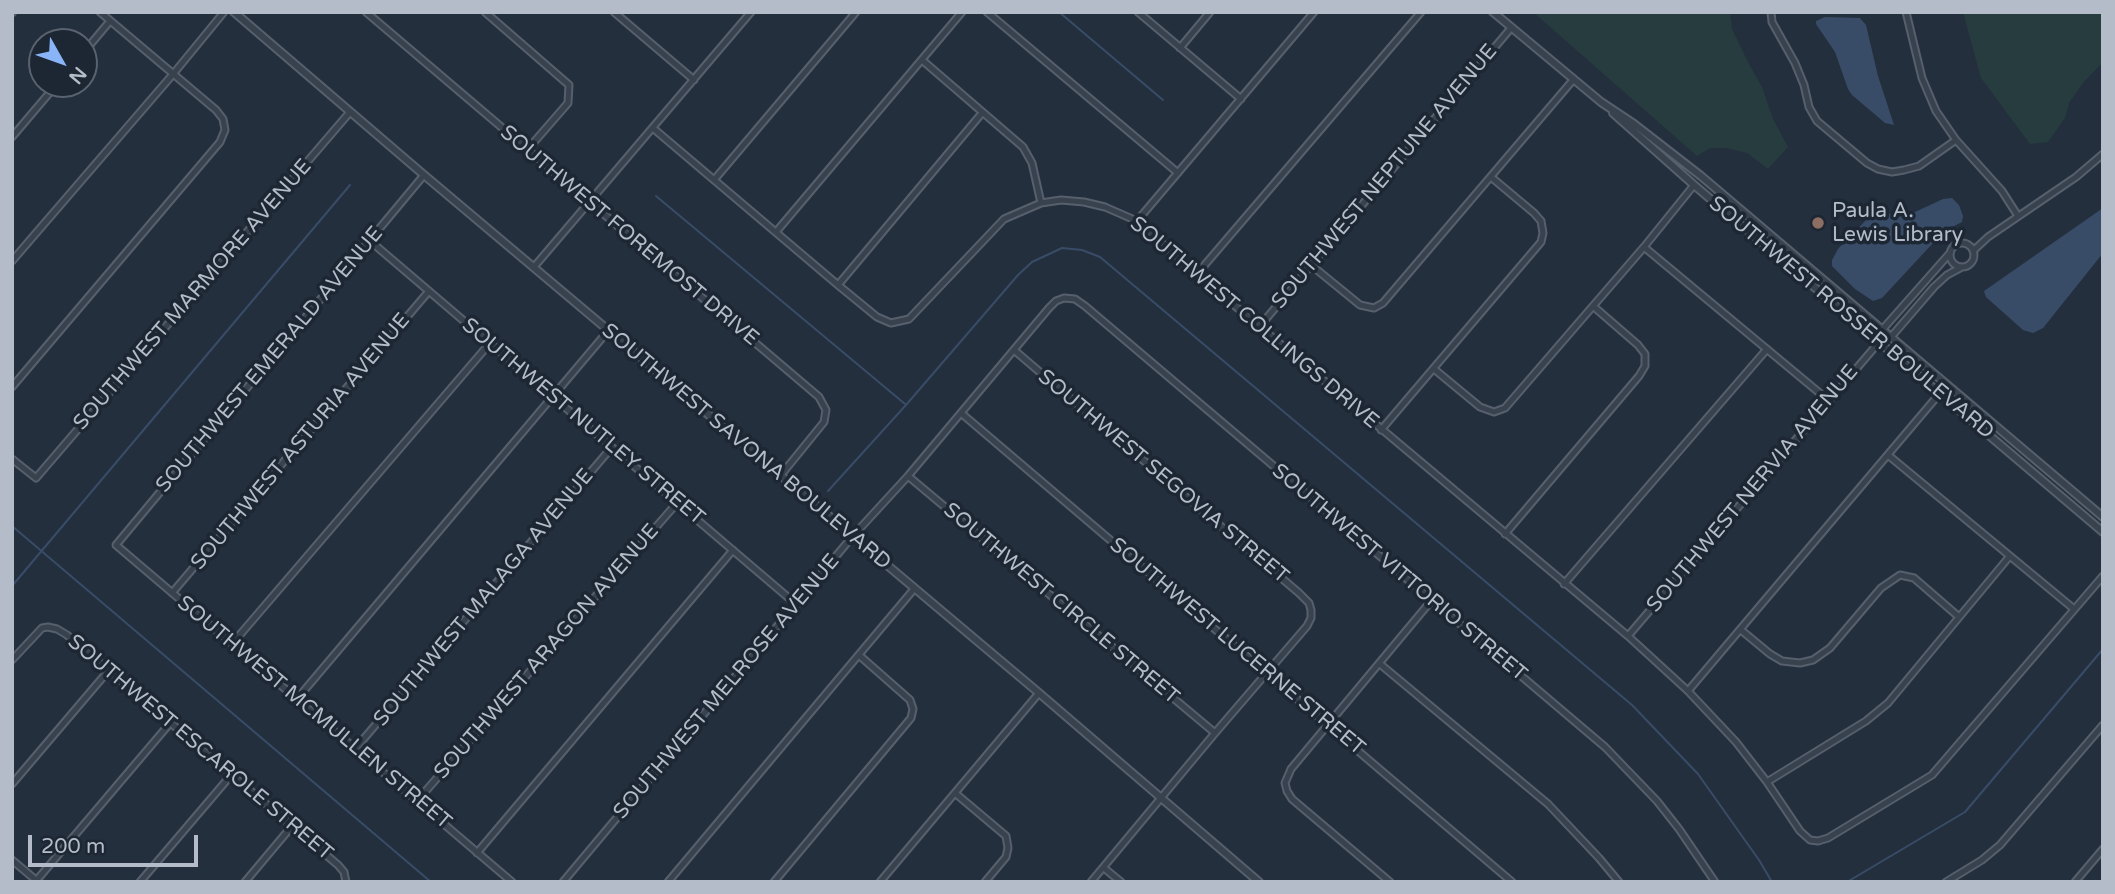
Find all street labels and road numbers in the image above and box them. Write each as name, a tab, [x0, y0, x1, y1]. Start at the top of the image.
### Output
street label: SOUTHWEST NEPTUNE AVENUE	[1267, 40, 1503, 314]
street label: SOUTHWEST FOREMOST DRIVE	[495, 120, 763, 352]
street label: SOUTHWEST MARMORE AVENUE	[69, 154, 317, 436]
street label: SOUTHWEST ROSSER BOULEVARD	[1703, 191, 1999, 445]
street label: SOUTHWEST COLLINGS DRIVE	[1125, 212, 1383, 434]
street label: SOUTHWEST EMERALD AVENUE	[151, 222, 389, 498]
street label: SOUTHWEST ASTURIA AVENUE	[186, 309, 416, 575]
street label: SOUTHWEST NUTLEY STREET	[457, 313, 709, 531]
street label: SOUTHWEST SAVONA BOULEVARD	[596, 319, 896, 575]
street label: SOUTHWEST NERVIA AVENUE	[1642, 360, 1864, 618]
street label: SOUTHWEST SEGOVIA STREET	[1032, 365, 1294, 589]
street label: SOUTHWEST VITTORIO STREET	[1266, 459, 1532, 687]
street label: SOUTHWEST MALAGA AVENUE	[369, 464, 599, 732]
street label: SOUTHWEST CIRCLE STREET	[938, 498, 1184, 710]
street label: SOUTHWEST ARAGON AVENUE	[429, 519, 665, 785]
street label: SOUTHWEST LUCERNE STREET	[1104, 533, 1370, 761]
street label: SOUTHWEST MELROSE AVENUE	[609, 549, 845, 825]
street label: SOUTHWEST MCMULLEN STREET	[172, 591, 456, 835]
street label: SOUTHWEST ESCAROLE STREET	[62, 630, 338, 866]

